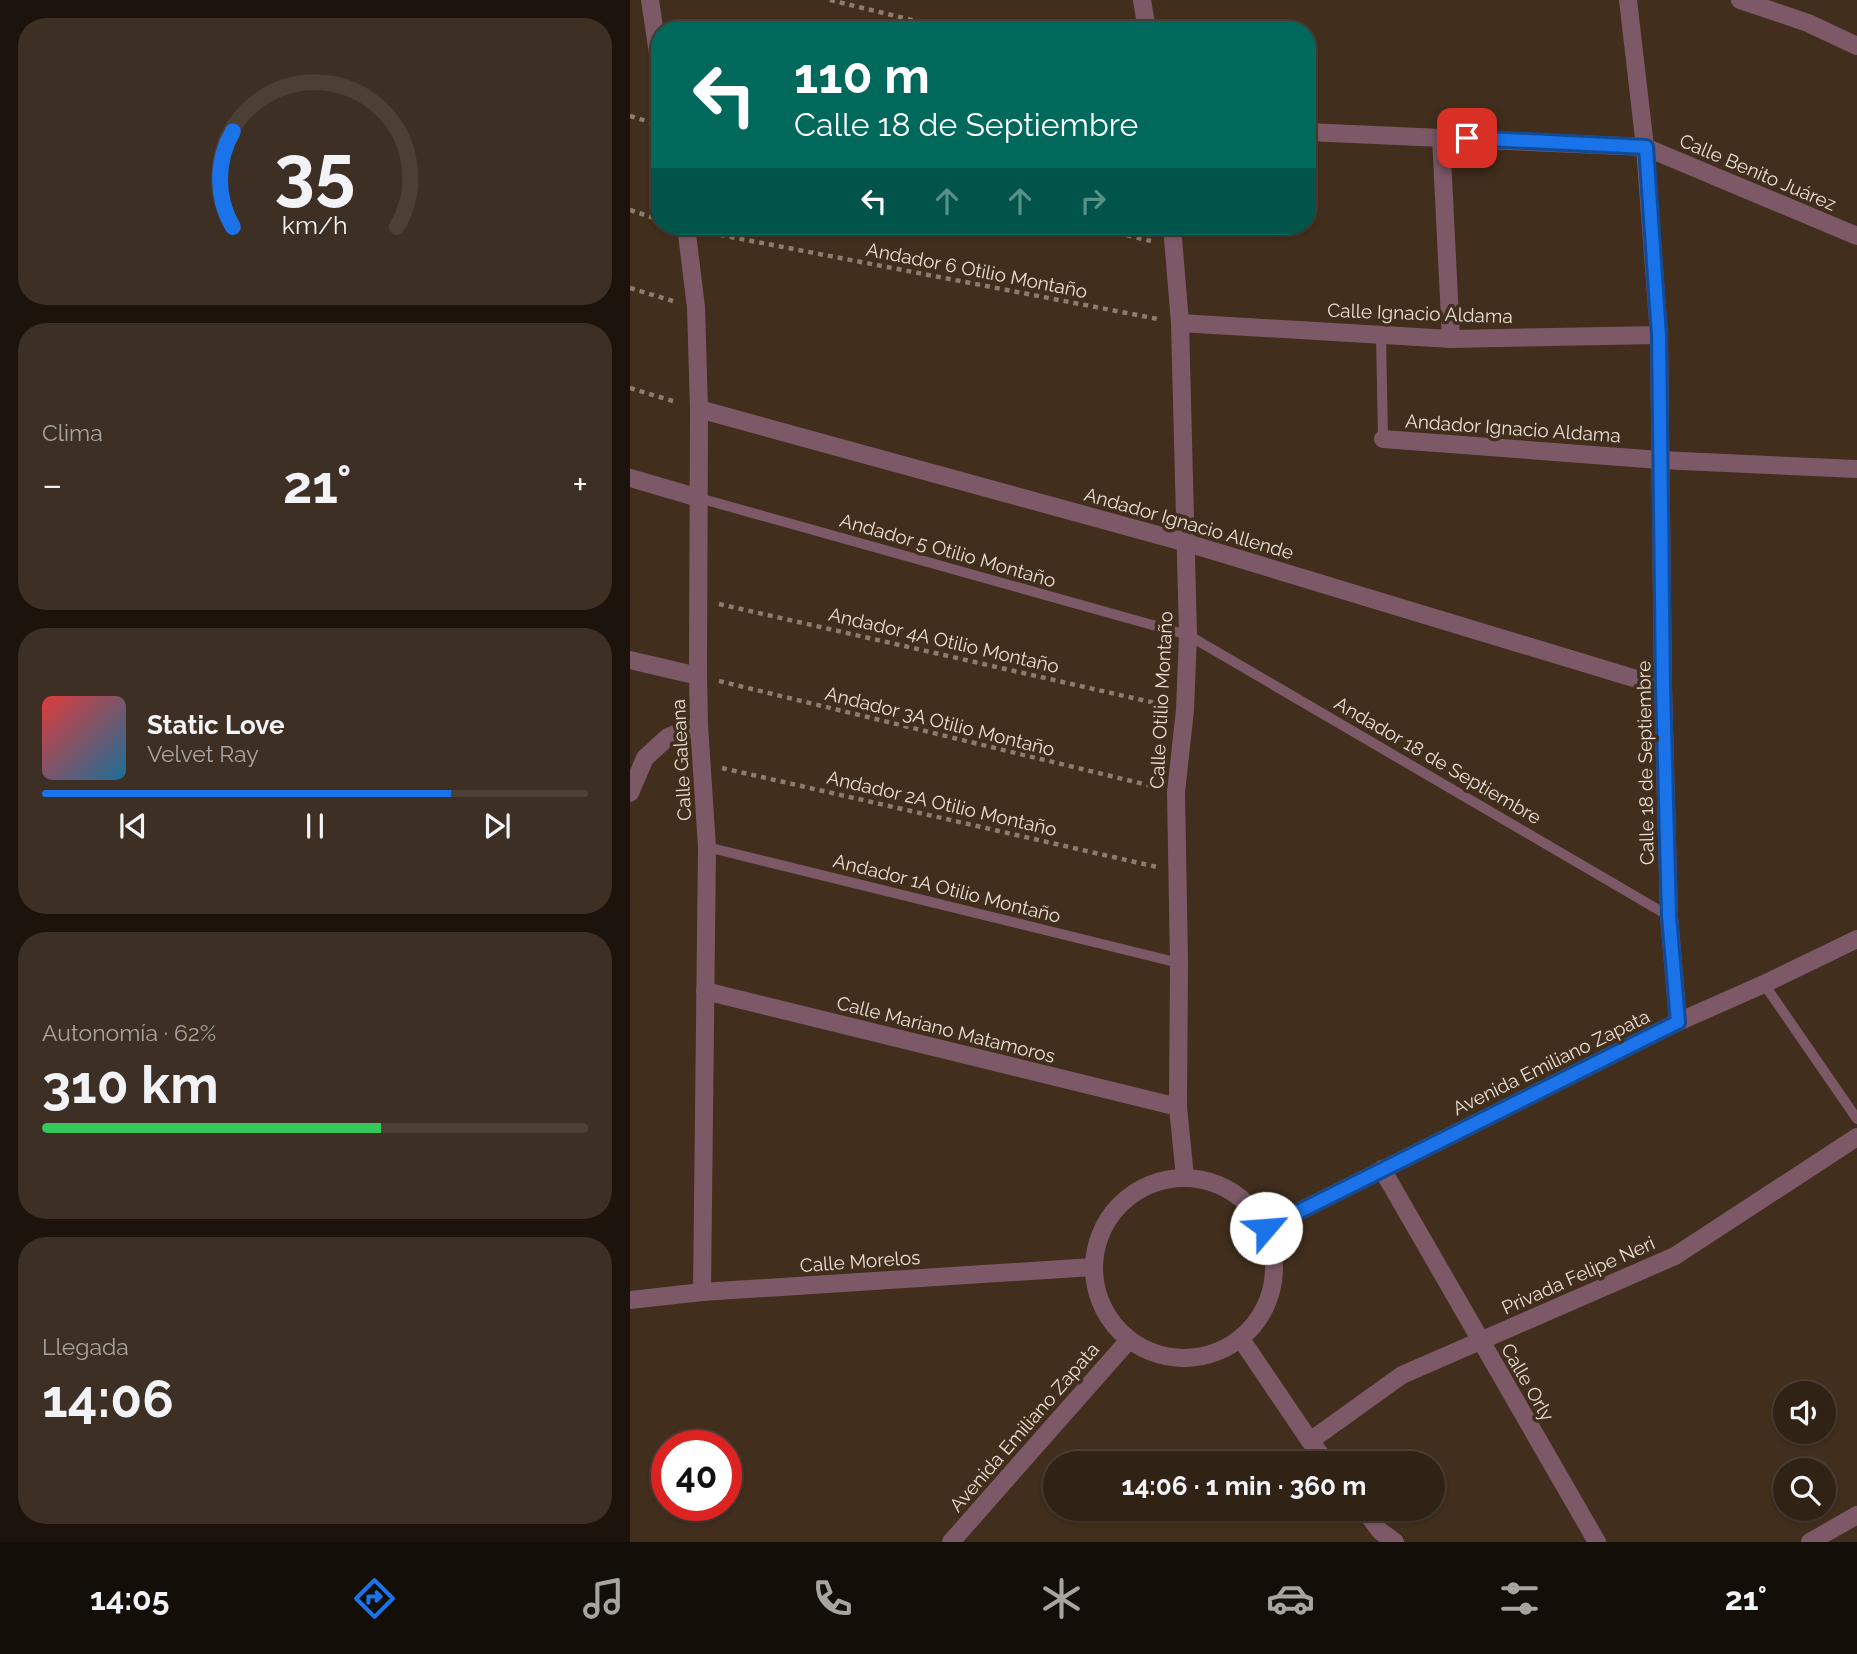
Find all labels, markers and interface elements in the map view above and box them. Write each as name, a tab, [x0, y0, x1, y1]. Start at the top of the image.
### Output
text: 110 m	[794, 47, 930, 104]
icon: left	[679, 49, 770, 140]
text: Calle 18 de Septiembre	[794, 106, 1138, 143]
pin	[1437, 108, 1497, 168]
icon: arrive	[1448, 119, 1486, 157]
street label: Calle Benito Juárez	[1676, 129, 1840, 215]
text: 35	[275, 130, 355, 215]
icon: left	[855, 182, 893, 220]
icon: ahead	[928, 182, 966, 220]
icon: ahead	[1001, 182, 1039, 220]
icon: right	[1074, 182, 1112, 220]
text: km/h	[282, 210, 348, 240]
street label: Andador 6 Otilio Montaño	[865, 238, 1089, 302]
street label: Calle Ignacio Aldama	[1327, 299, 1513, 327]
street label: Andador Ignacio Aldama	[1404, 409, 1622, 447]
text: Clima	[42, 419, 103, 446]
text: 21°	[283, 454, 352, 515]
text: −	[42, 462, 62, 507]
text: +	[572, 462, 588, 507]
street label: Andador Ignacio Allende	[1082, 483, 1296, 563]
street label: Andador 5 Otilio Montaño	[837, 509, 1059, 591]
street label: Andador 4A Otilio Montaño	[827, 603, 1061, 677]
street label: Calle Otilio Montaño	[1145, 611, 1177, 789]
street label: Calle 18 de Septiembre	[1632, 661, 1658, 865]
street label: Andador 3A Otilio Montaño	[823, 682, 1057, 760]
street label: Andador 18 de Septiembre	[1331, 692, 1545, 828]
street label: Calle Galeana	[667, 699, 695, 821]
text: Static Love	[147, 710, 285, 740]
text: Velvet Ray	[147, 740, 259, 767]
street label: Andador 2A Otilio Montaño	[825, 766, 1059, 840]
icon: previous	[114, 807, 152, 845]
icon: pause	[296, 807, 334, 845]
icon: next	[478, 807, 516, 845]
street label: Andador 1A Otilio Montaño	[831, 849, 1063, 927]
street label: Calle Mariano Matamoros	[835, 991, 1057, 1067]
street label: Avenida Emiliano Zapata	[1449, 1005, 1653, 1119]
text: Autonomía · 62%	[42, 1019, 216, 1046]
text: 310 km	[42, 1054, 219, 1115]
position arrow	[1229, 1191, 1303, 1265]
street label: Privada Felipe Neri	[1498, 1231, 1658, 1319]
street label: Calle Morelos	[799, 1246, 921, 1276]
text: Llegada	[42, 1333, 129, 1360]
street label: Avenida Emiliano Zapata	[945, 1338, 1103, 1516]
street label: Calle Orly	[1497, 1339, 1559, 1425]
text: 14:06	[42, 1368, 174, 1429]
map controls	[1773, 1381, 1836, 1521]
button: sound	[1773, 1381, 1836, 1444]
speed limit sign: 40	[651, 1430, 742, 1521]
button: search	[1773, 1458, 1836, 1521]
text: 14:06 · 1 min · 360 m	[1122, 1471, 1366, 1501]
icon: directions	[350, 1574, 399, 1623]
icon: music	[579, 1574, 628, 1623]
icon: phone	[808, 1574, 857, 1623]
icon: climate	[1037, 1574, 1086, 1623]
icon: car	[1266, 1574, 1315, 1623]
icon: filters	[1495, 1574, 1544, 1623]
text: 14:05	[90, 1580, 169, 1617]
text: 21°	[1725, 1580, 1767, 1617]

